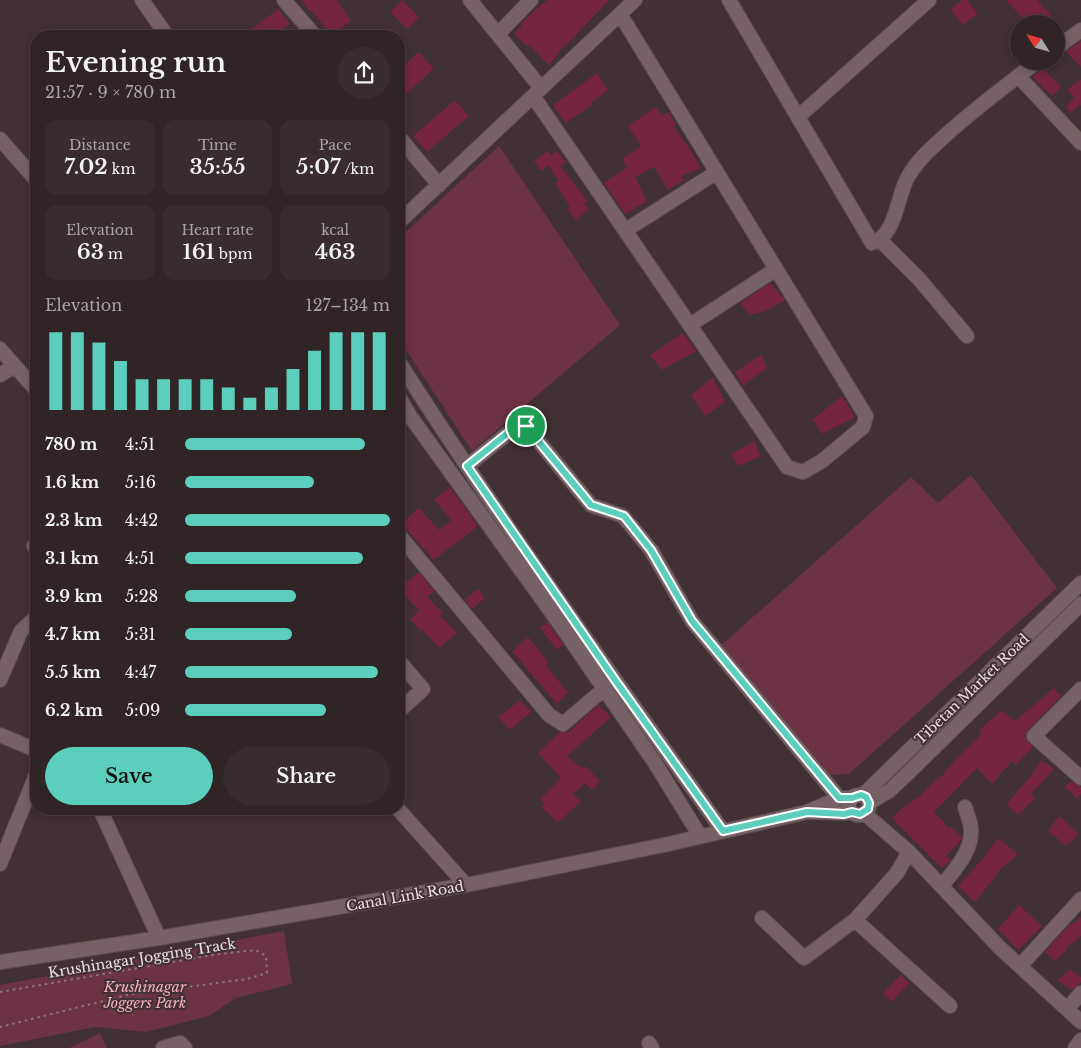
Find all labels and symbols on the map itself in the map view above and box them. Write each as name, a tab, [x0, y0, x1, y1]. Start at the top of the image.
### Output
north arrow	[1010, 15, 1065, 70]
pin	[505, 405, 547, 447]
street label: Tibetan Market Road	[911, 629, 1033, 748]
street label: Canal Link Road	[345, 877, 466, 915]
street label: Krushinagar Jogging Track	[47, 934, 237, 982]
park label: Krushinagar Joggers Park	[103, 978, 187, 1012]

